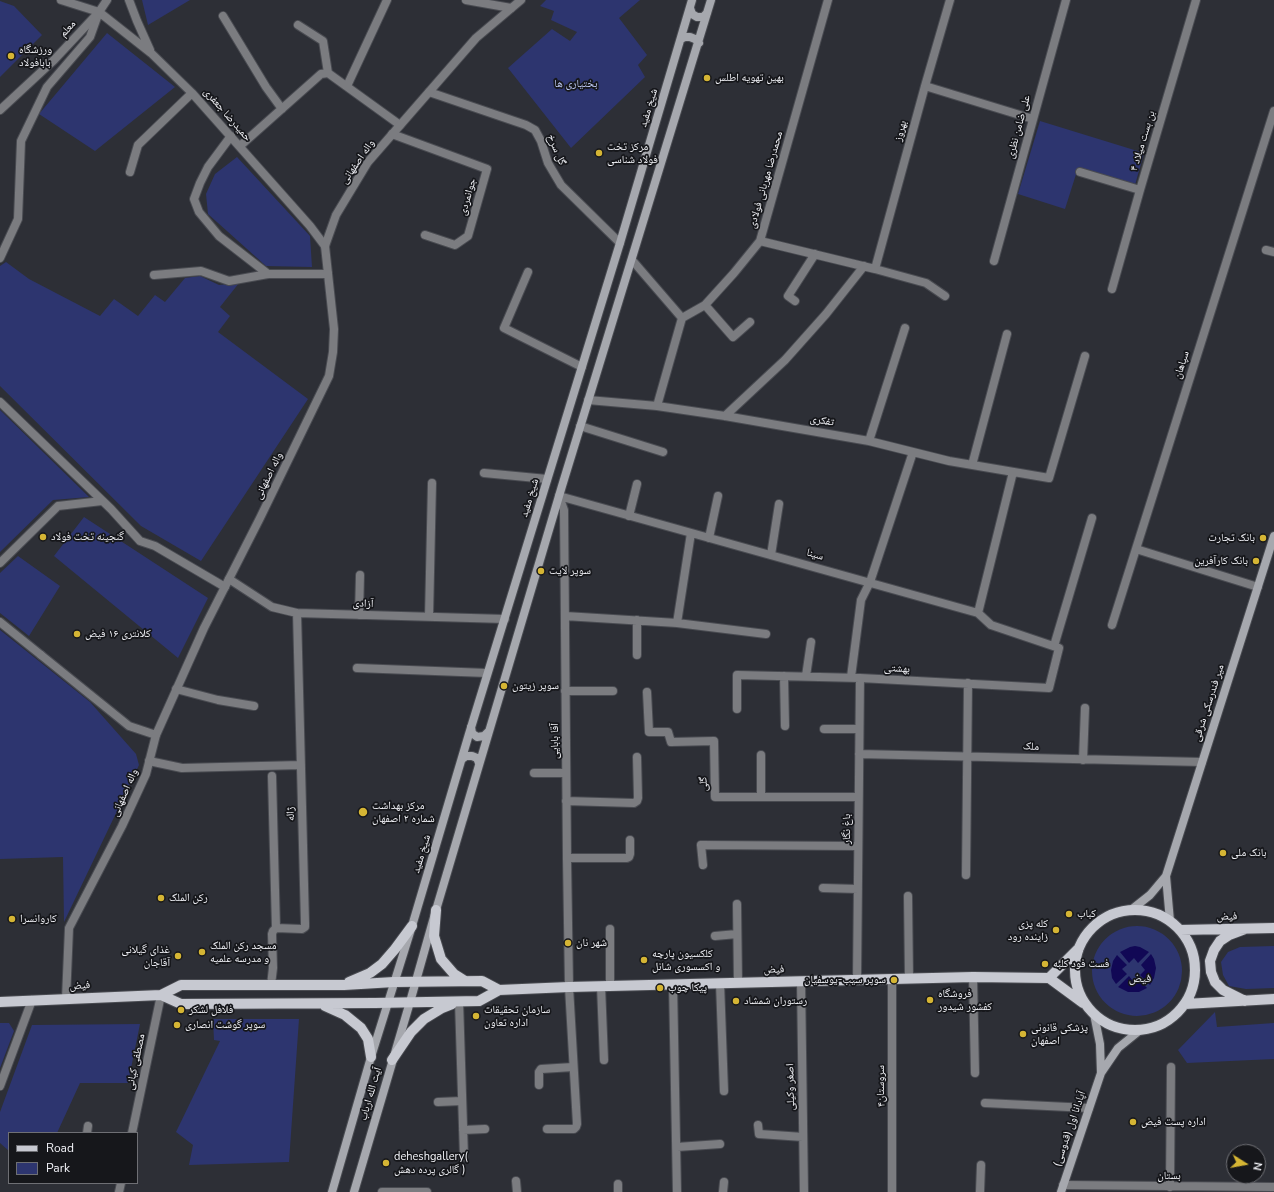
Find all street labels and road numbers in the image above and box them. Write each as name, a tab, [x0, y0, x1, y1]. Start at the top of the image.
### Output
street label: معلم	[57, 18, 79, 40]
street label: حمیدرضا جعفری	[200, 86, 254, 144]
street label: شیخ مفید	[637, 87, 661, 129]
street label: علی ضامن نظری	[1004, 94, 1034, 160]
street label: بن بست میلاد ۴	[1128, 109, 1158, 173]
street label: بهروز	[892, 119, 910, 143]
street label: محمدرضا مهربانی فولادی	[746, 130, 786, 230]
street label: گل سرخ	[544, 132, 568, 168]
street label: واله اصفهانی	[338, 137, 378, 187]
street label: جوانمردی	[456, 177, 480, 217]
street label: سپاهان	[1171, 349, 1193, 381]
street label: تفکری	[809, 412, 835, 430]
street label: واله اصفهانی	[252, 450, 286, 502]
street label: شیخ مفید	[518, 477, 542, 519]
street label: سینا	[805, 546, 825, 564]
street label: آزادی	[352, 597, 374, 611]
street label: بهشتی	[884, 662, 910, 676]
street label: میر فندرسکی شرقی	[1190, 663, 1228, 743]
street label: آقا بابایی	[548, 723, 562, 759]
street label: ملک	[1023, 740, 1039, 754]
street label: واله اصفهانی	[109, 767, 141, 819]
street label: گلی	[697, 776, 711, 792]
street label: ژاله	[284, 807, 298, 821]
street label: باغ نگار	[840, 814, 854, 844]
street label: شیخ مفید	[410, 833, 434, 875]
street label: فیض	[1217, 910, 1237, 924]
street label: فیض	[764, 963, 784, 977]
street label: فیض	[69, 979, 91, 993]
street label: مصطفی کیانی	[124, 1033, 148, 1091]
street label: اصغر وکیلی	[784, 1063, 798, 1111]
street label: سروستان۴	[874, 1065, 888, 1107]
street label: آیت الله ارباب	[357, 1066, 385, 1122]
street label: آپادانا اول (قدوسی)	[1051, 1090, 1089, 1168]
street label: بستان	[1157, 1169, 1181, 1183]

